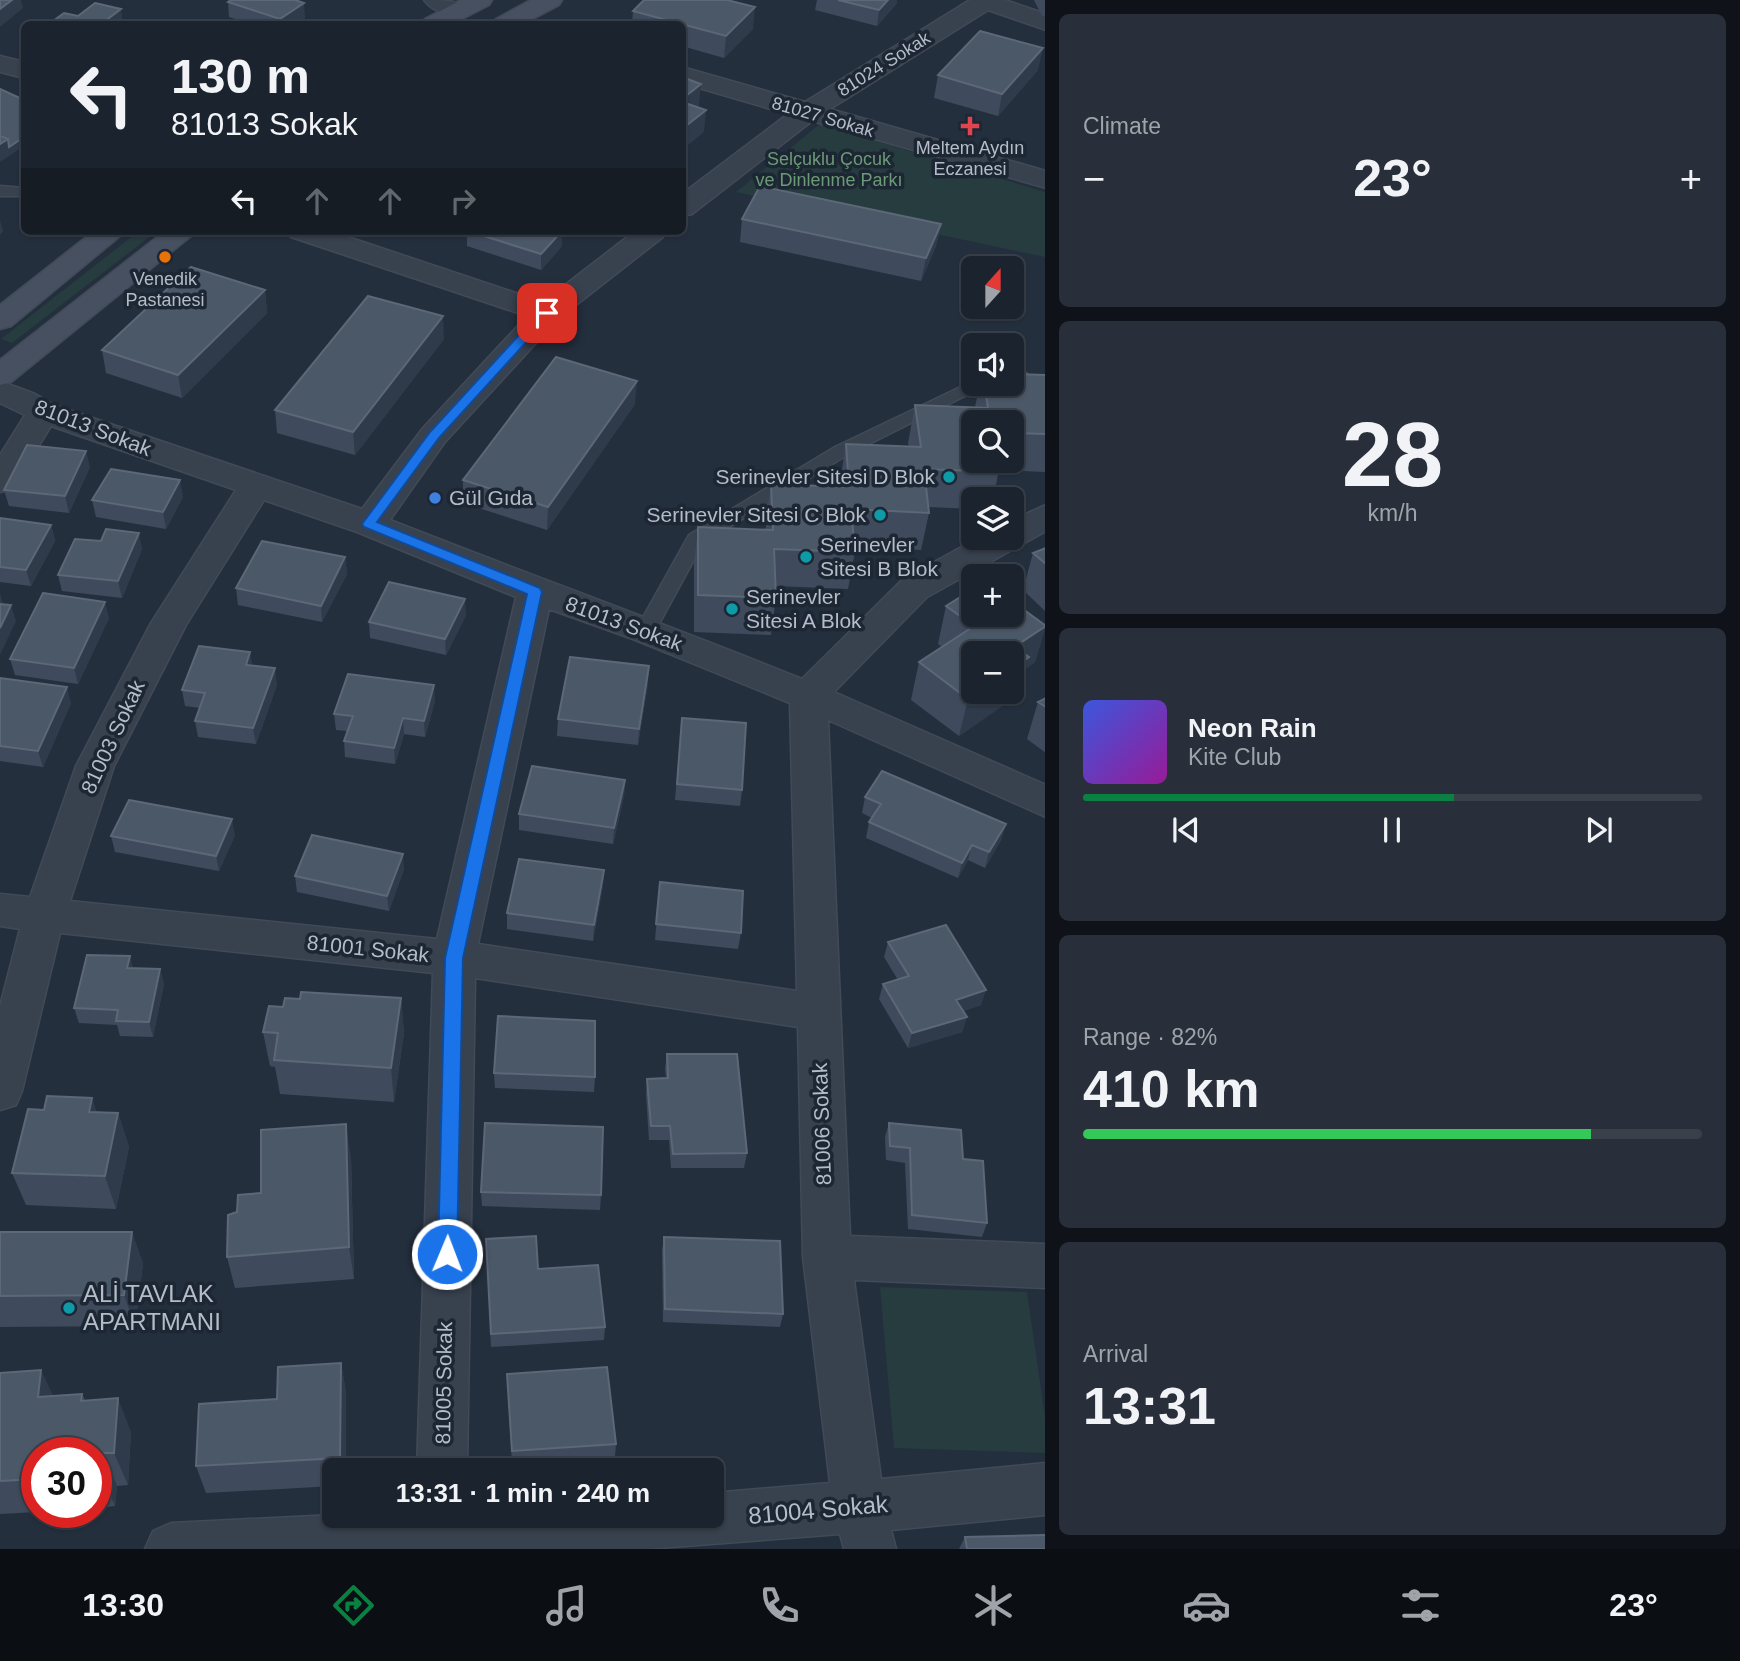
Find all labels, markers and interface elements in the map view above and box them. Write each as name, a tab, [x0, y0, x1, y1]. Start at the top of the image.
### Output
street label: 81024 Sokak	[834, 27, 935, 100]
icon: left	[56, 49, 147, 140]
text: 130 m	[171, 49, 310, 103]
street label: 81027 Sokak	[770, 93, 877, 141]
text: 81013 Sokak	[171, 106, 358, 142]
text: Climate	[1083, 113, 1161, 139]
marker: Meltem Aydın Eczanesi	[962, 118, 978, 134]
place label: Meltem Aydın Eczanesi	[916, 138, 1024, 179]
park label: Selçuklu Çocuk ve Dinlenme Parkı	[755, 149, 903, 190]
text: 23°	[1353, 149, 1432, 207]
text: −	[1083, 158, 1105, 200]
text: +	[1680, 158, 1702, 200]
icon: left	[225, 182, 263, 220]
icon: ahead	[298, 182, 336, 220]
icon: ahead	[371, 182, 409, 220]
icon: right	[444, 182, 482, 220]
marker: Venedik Pastanesi	[157, 249, 173, 265]
north arrow	[961, 256, 1024, 318]
map controls	[961, 256, 1024, 704]
place label: Venedik Pastanesi	[125, 269, 205, 310]
pin	[517, 283, 577, 343]
icon: arrive	[528, 294, 566, 332]
button: sound	[961, 333, 1024, 396]
street label: 81013 Sokak	[32, 395, 155, 460]
text: 28	[1342, 404, 1443, 505]
button: search	[961, 410, 1024, 473]
place label: Serinevler Sitesi D Blok	[716, 465, 935, 488]
marker: Serinevler Sitesi D Blok	[941, 469, 957, 485]
place label: Gül Gıda	[449, 486, 533, 509]
button: layers	[961, 487, 1024, 550]
marker: Gül Gıda	[427, 490, 443, 506]
text: km/h	[1368, 500, 1417, 526]
place label: Serinevler Sitesi C Blok	[647, 503, 866, 526]
marker: Serinevler Sitesi C Blok	[872, 507, 888, 523]
place label: Serinevler Sitesi B Blok	[820, 533, 938, 580]
marker: Serinevler Sitesi B Blok	[798, 549, 814, 565]
button: +	[961, 564, 1024, 627]
place label: Serinevler Sitesi A Blok	[746, 585, 862, 632]
street label: 81013 Sokak	[563, 592, 686, 655]
marker: Serinevler Sitesi A Blok	[724, 601, 740, 617]
button: −	[961, 641, 1024, 704]
street label: 81003 Sokak	[76, 676, 149, 797]
text: Neon Rain	[1188, 713, 1317, 743]
text: Kite Club	[1188, 744, 1281, 770]
icon: previous	[1167, 811, 1205, 849]
icon: pause	[1373, 811, 1411, 849]
icon: next	[1580, 811, 1618, 849]
street label: 81001 Sokak	[306, 931, 431, 966]
text: Range · 82%	[1083, 1024, 1217, 1050]
text: 410 km	[1083, 1060, 1259, 1118]
street label: 81006 Sokak	[808, 1062, 835, 1186]
position arrow	[410, 1217, 484, 1291]
place label: ALİ TAVLAK APARTMANI	[83, 1280, 221, 1335]
marker: ALİ TAVLAK APARTMANI	[61, 1300, 77, 1316]
street label: 81005 Sokak	[431, 1321, 456, 1444]
text: Arrival	[1083, 1341, 1148, 1367]
text: 13:31	[1083, 1377, 1216, 1435]
speed limit sign: 30	[21, 1437, 112, 1528]
text: 13:31 · 1 min · 240 m	[396, 1478, 650, 1508]
street label: 81004 Sokak	[747, 1490, 890, 1529]
icon: directions	[329, 1581, 378, 1630]
icon: music	[542, 1581, 591, 1630]
icon: phone	[755, 1581, 804, 1630]
icon: climate	[969, 1581, 1018, 1630]
icon: car	[1182, 1581, 1231, 1630]
icon: filters	[1396, 1581, 1445, 1630]
text: 13:30	[82, 1587, 164, 1623]
text: 23°	[1609, 1587, 1658, 1623]

